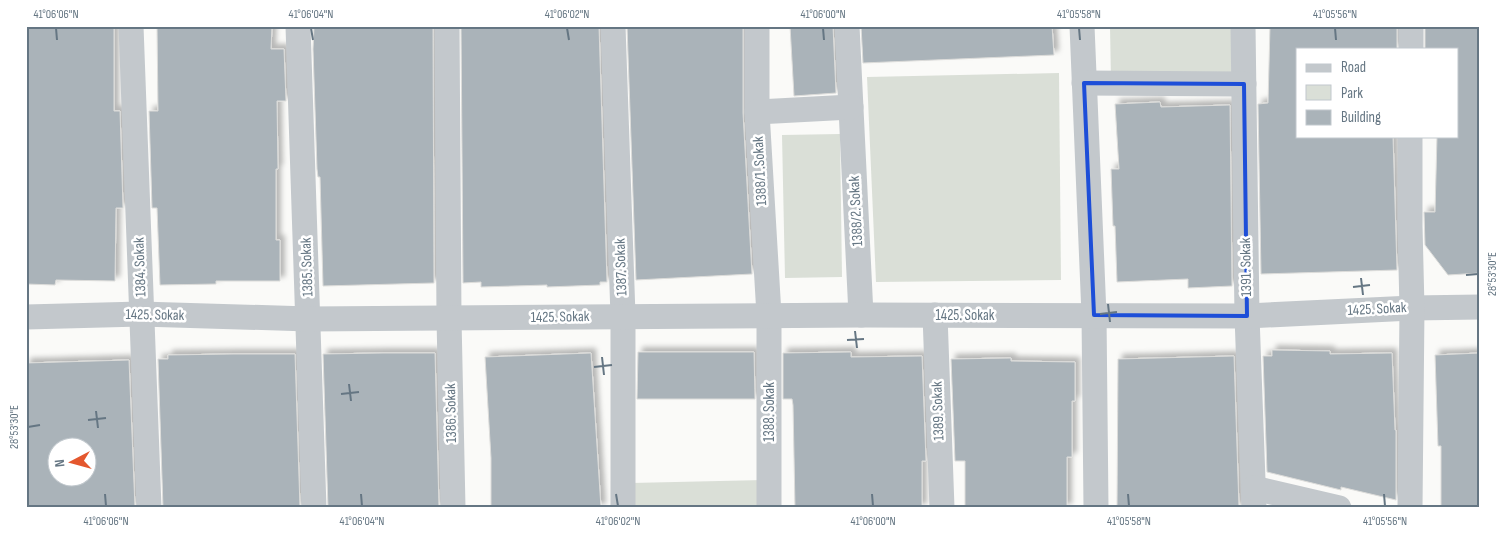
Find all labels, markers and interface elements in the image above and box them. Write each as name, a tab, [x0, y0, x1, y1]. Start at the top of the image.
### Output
text: 41°06'06"N	[33, 7, 79, 22]
text: 41°06'04"N	[289, 7, 333, 22]
text: 41°06'02"N	[545, 7, 589, 22]
text: 41°06'00"N	[800, 7, 846, 22]
text: 41°05'58"N	[1057, 7, 1101, 22]
text: 41°05'56"N	[1313, 7, 1357, 22]
legend	[1296, 48, 1458, 138]
text: Road	[1341, 58, 1366, 77]
text: Park	[1341, 84, 1363, 103]
text: Building	[1341, 108, 1381, 127]
street label: 1388/1 .Sokak	[749, 136, 771, 206]
street label: 1388/2. Sokak	[845, 175, 867, 247]
street label: 1384. Sokak	[129, 237, 151, 297]
street label: 1385. Sokak	[296, 237, 318, 297]
street label: 1391. Sokak	[1236, 237, 1256, 297]
street label: 1387. Sokak	[610, 238, 632, 296]
text: 28°53'30"E	[1485, 252, 1500, 296]
street label: 1425. Sokak	[1347, 298, 1407, 320]
street label: 1425. Sokak	[125, 305, 185, 325]
street label: 1425. Sokak	[936, 306, 995, 325]
street label: 1425. Sokak	[530, 307, 590, 327]
street label: 1389. Sokak	[927, 381, 949, 441]
street label: 1388. Sokak	[760, 382, 779, 442]
street label: 1386. Sokak	[441, 383, 461, 443]
text: 28°53'30"E	[7, 405, 22, 449]
north arrow	[48, 436, 98, 486]
text: N	[51, 459, 68, 468]
text: 41°06'06"N	[83, 514, 129, 529]
text: 41°06'04"N	[340, 514, 384, 529]
text: 41°06'02"N	[596, 514, 640, 529]
text: 41°06'00"N	[850, 514, 896, 529]
text: 41°05'58"N	[1107, 514, 1151, 529]
text: 41°05'56"N	[1363, 514, 1407, 529]

